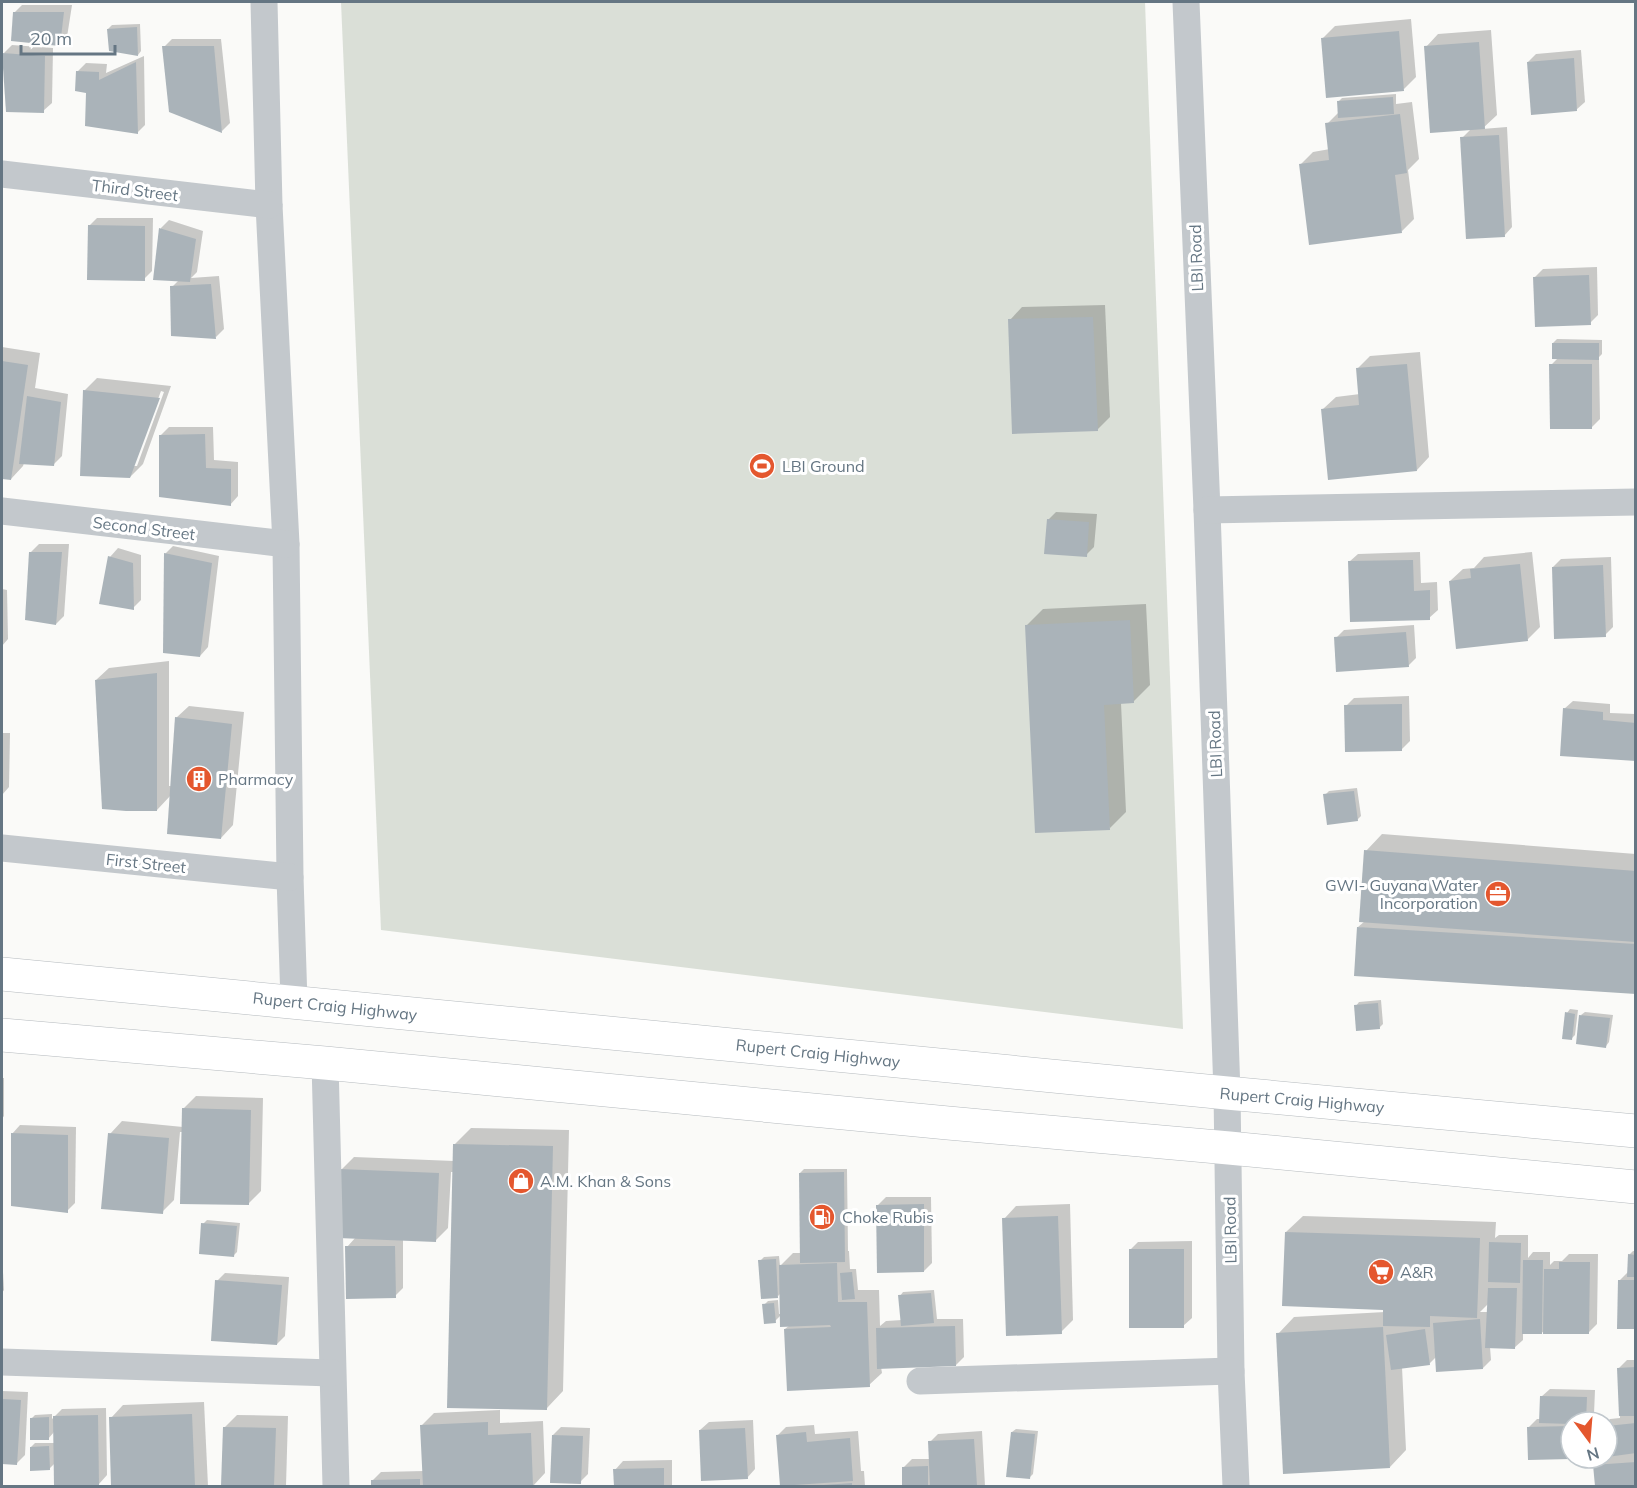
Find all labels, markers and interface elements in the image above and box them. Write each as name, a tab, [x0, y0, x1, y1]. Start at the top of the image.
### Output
scale bar	[21, 18, 116, 56]
text: 20 m	[30, 27, 72, 50]
street label: Third Street	[91, 175, 180, 205]
street label: LBI Road	[1185, 224, 1207, 292]
sports icon: LBI Ground	[747, 451, 777, 481]
place label: LBI Ground	[782, 456, 865, 476]
street label: Second Street	[92, 512, 197, 544]
street label: LBI Road	[1204, 710, 1226, 778]
building icon: Pharmacy	[184, 764, 214, 794]
place label: Pharmacy	[218, 769, 294, 789]
street label: First Street	[105, 849, 187, 877]
place label: GWI- Guyana Water Incorporation	[1325, 875, 1478, 913]
office icon: GWI- Guyana Water Incorporation	[1483, 879, 1513, 909]
street label: Rupert Craig Highway	[252, 987, 419, 1025]
street label: Rupert Craig Highway	[735, 1034, 902, 1072]
street label: Rupert Craig Highway	[1219, 1083, 1386, 1117]
shop icon: A.M. Khan & Sons	[506, 1166, 536, 1196]
place label: A.M. Khan & Sons	[540, 1171, 671, 1191]
street label: LBI Road	[1219, 1196, 1241, 1264]
fuel station icon: Choke Rubis	[807, 1202, 837, 1232]
place label: Choke Rubis	[842, 1207, 934, 1227]
supermarket icon: A&R	[1366, 1257, 1396, 1287]
place label: A&R	[1400, 1262, 1434, 1282]
north arrow	[1559, 1410, 1619, 1470]
text: N	[1585, 1443, 1602, 1466]

